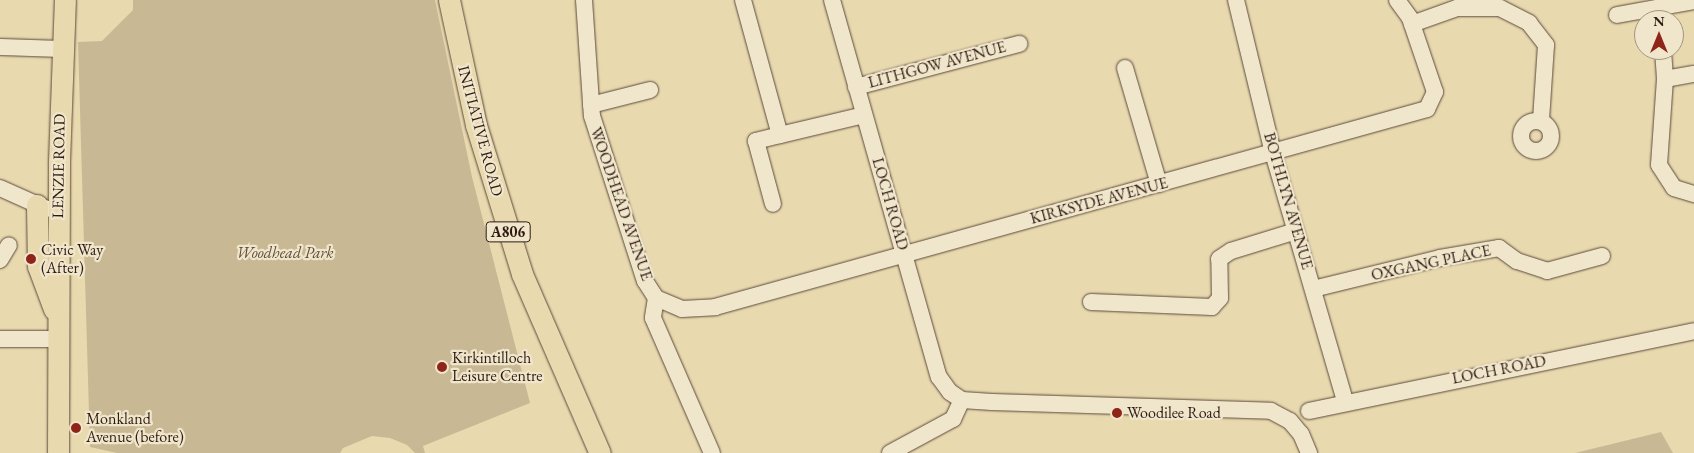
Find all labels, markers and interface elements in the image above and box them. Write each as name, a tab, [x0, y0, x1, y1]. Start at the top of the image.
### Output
north arrow	[1634, 10, 1684, 60]
text: N	[1653, 12, 1665, 30]
street label: LITHGOW AVENUE	[866, 37, 1008, 93]
street label: INITIATIVE ROAD	[453, 63, 507, 199]
street label: LENZIE ROAD	[48, 114, 70, 218]
street label: WOODHEAD AVENUE	[586, 125, 656, 283]
street label: BOTHLYN AVENUE	[1259, 130, 1317, 272]
street label: LOCH ROAD	[868, 156, 912, 252]
street label: KIRKSYDE AVENUE	[1028, 173, 1170, 229]
road number: A806	[486, 220, 530, 244]
place label: Civic Way (After)	[41, 240, 103, 278]
street label: OXGANG PLACE	[1369, 241, 1493, 285]
park label: Woodhead Park	[236, 243, 334, 263]
marker: Civic Way (After)	[25, 253, 37, 265]
place label: Kirkintilloch Leisure Centre	[452, 348, 543, 386]
street label: LOCH ROAD	[1450, 351, 1548, 389]
marker: Kirkintilloch Leisure Centre	[436, 361, 448, 373]
place label: Woodilee Road	[1127, 403, 1221, 423]
marker: Woodilee Road	[1111, 407, 1123, 419]
place label: Monkland Avenue (before)	[86, 409, 184, 447]
marker: Monkland Avenue (before)	[70, 422, 82, 434]

